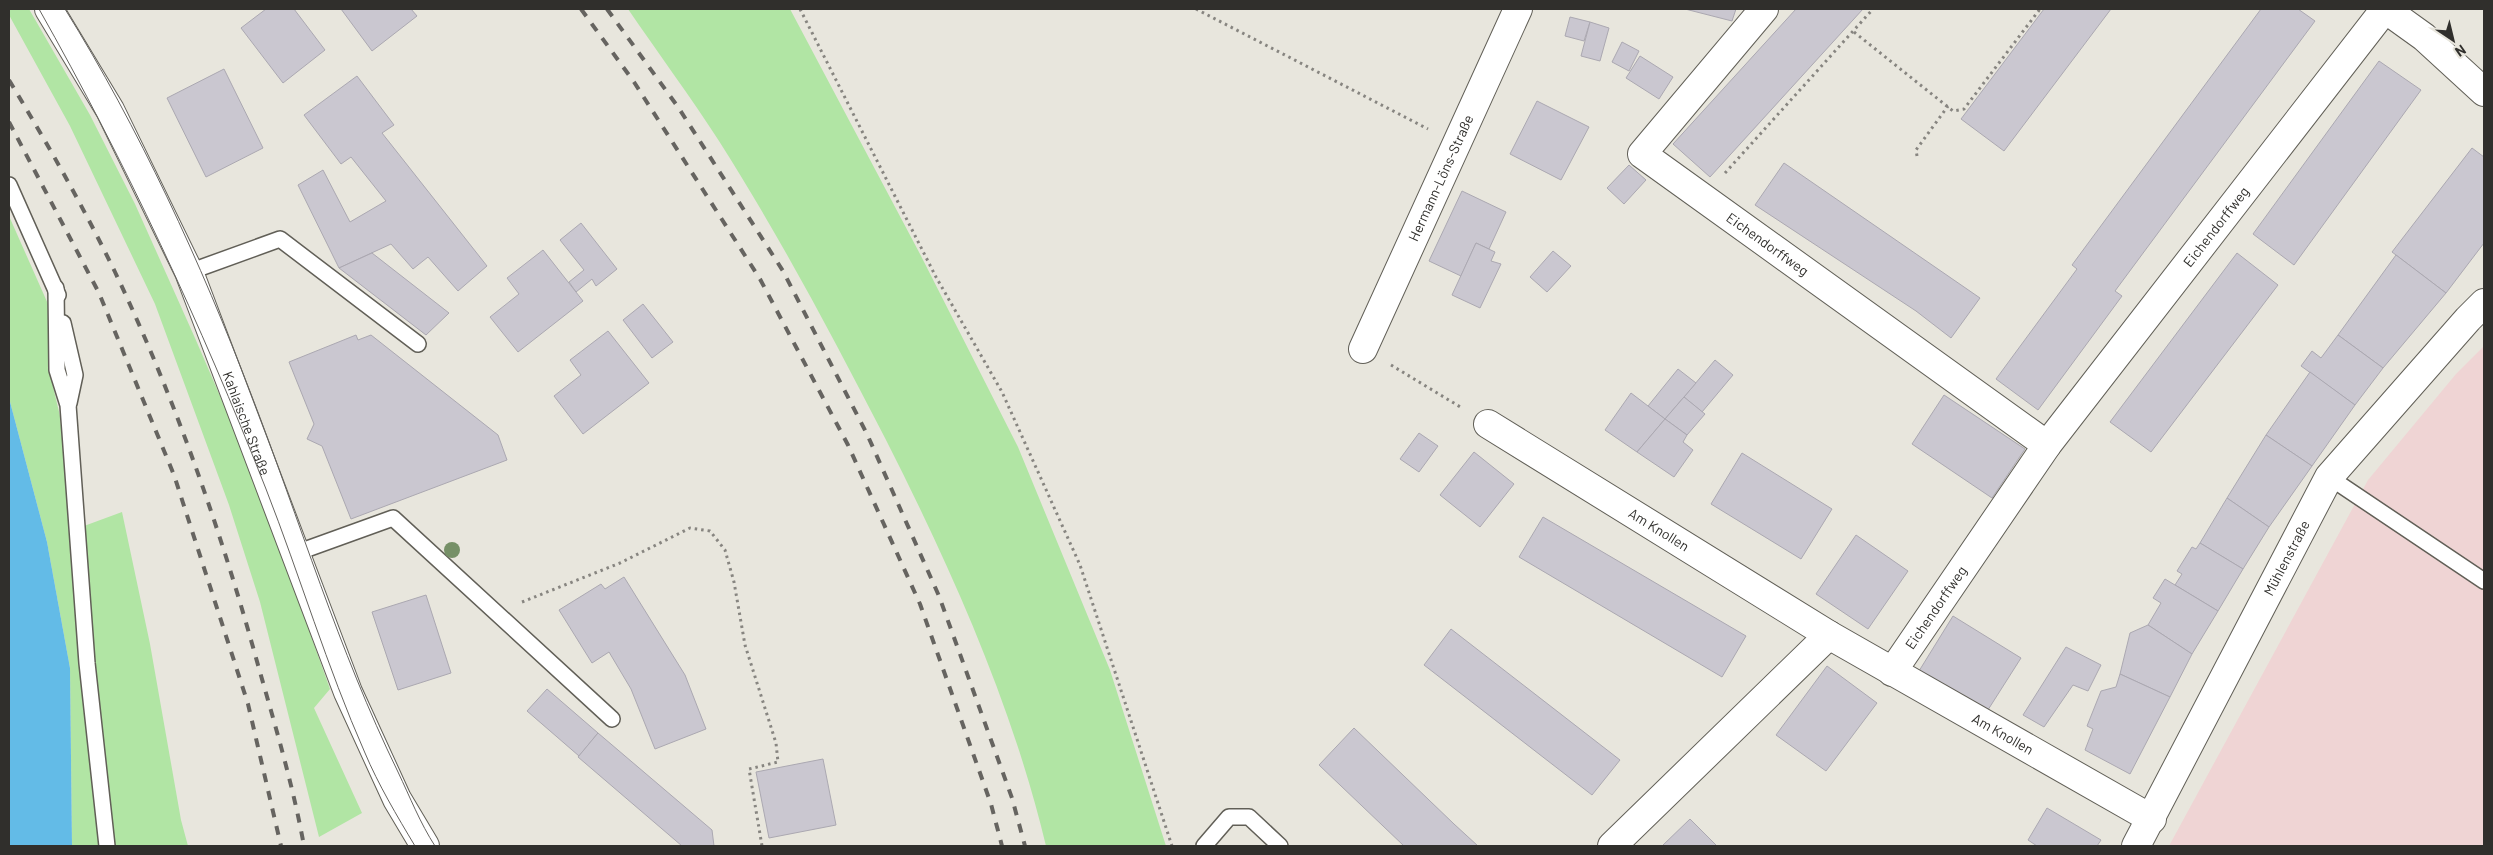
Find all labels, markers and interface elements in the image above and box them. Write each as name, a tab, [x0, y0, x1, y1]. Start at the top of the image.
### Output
north arrow	[2428, 15, 2478, 65]
text: N	[2452, 41, 2469, 61]
street label: Hermann-Löns-Straße	[1404, 112, 1477, 244]
street label: Eichendorffweg	[2179, 183, 2252, 270]
street label: Eichendorffweg	[1723, 209, 1812, 279]
street label: Kahlaische Straße	[219, 369, 274, 477]
street label: Am Knollen	[1626, 504, 1693, 554]
street label: Mühlenstraße	[2259, 517, 2313, 598]
street label: Eichendorffweg	[1901, 562, 1970, 652]
street label: Am Knollen	[1969, 709, 2037, 758]

